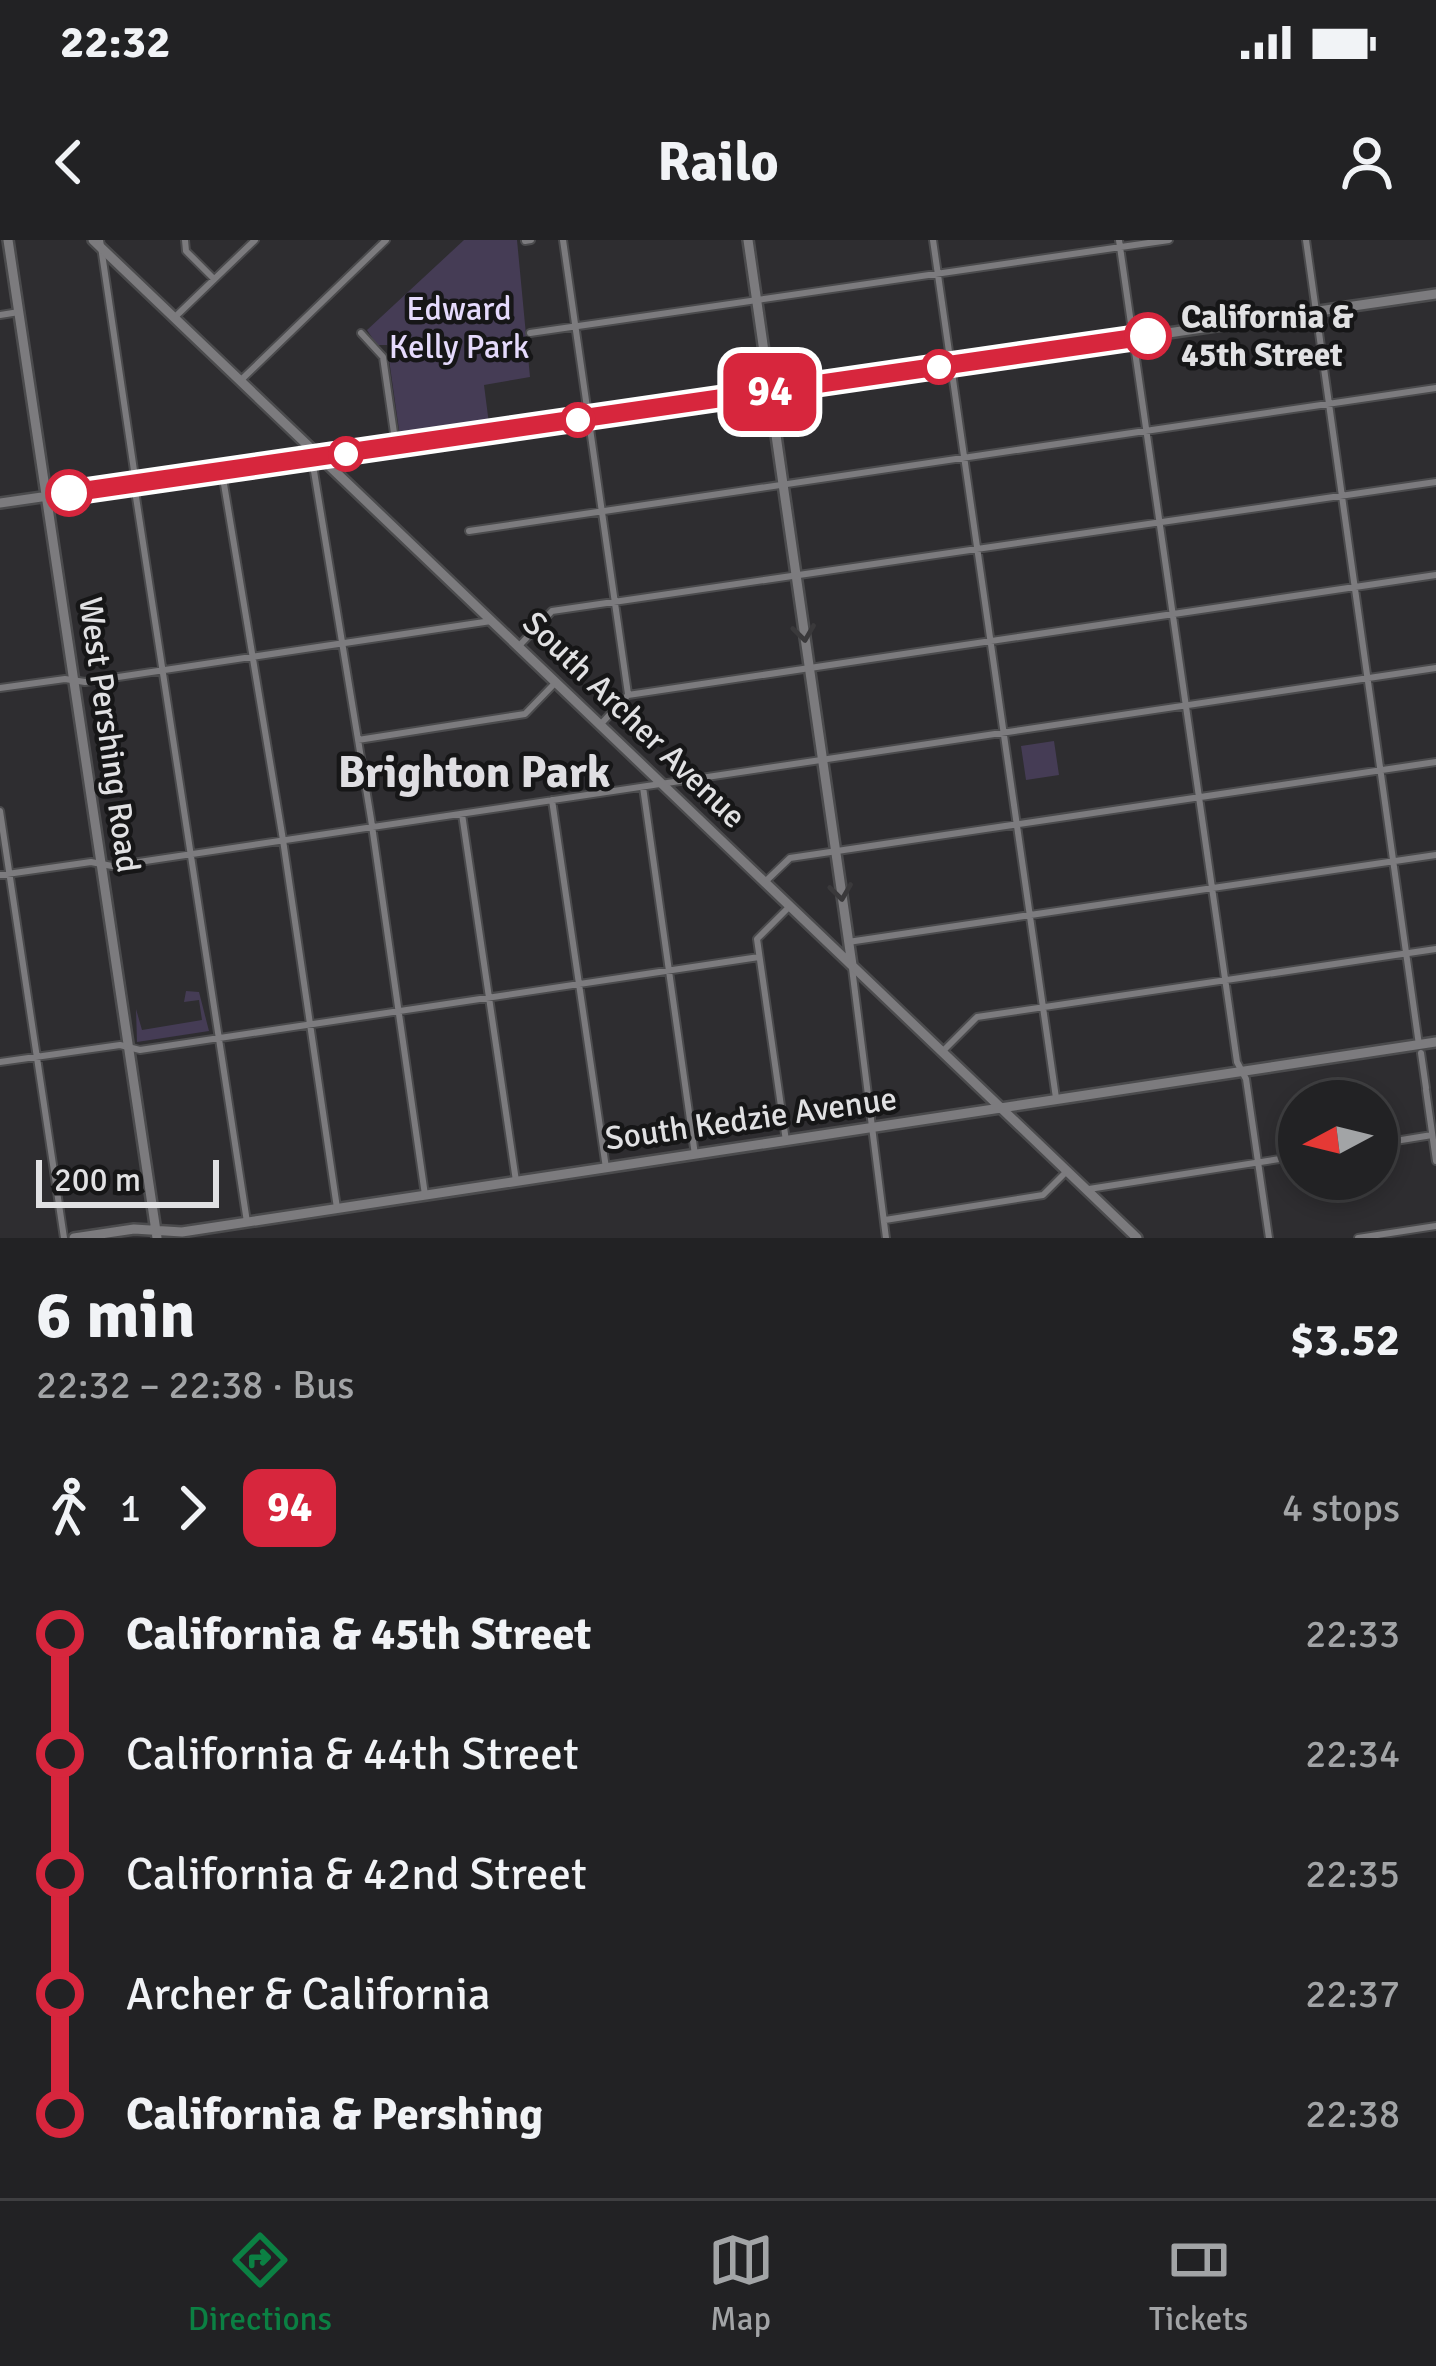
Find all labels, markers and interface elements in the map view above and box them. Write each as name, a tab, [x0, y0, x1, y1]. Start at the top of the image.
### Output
text: 22:32	[60, 15, 170, 70]
icon: back	[36, 129, 102, 195]
text: Railo	[657, 129, 779, 196]
icon: person	[1334, 129, 1400, 195]
park label: Edward Kelly Park	[389, 289, 529, 368]
place label: California & 45th Street	[1181, 297, 1354, 376]
marker: California & 45th Street	[1126, 314, 1170, 358]
unlabelled marker	[923, 351, 955, 383]
line badge: 94	[716, 353, 824, 431]
text: 94	[747, 366, 793, 417]
unlabelled marker	[562, 404, 594, 436]
unlabelled marker	[330, 438, 362, 470]
unlabelled marker	[47, 471, 91, 515]
street label: West Pershing Road	[69, 595, 149, 875]
street label: South Archer Avenue	[514, 603, 754, 837]
one-way arrow	[790, 623, 816, 642]
district label: Brighton Park	[338, 745, 611, 800]
one-way arrow	[827, 882, 853, 902]
street label: South Kedzie Avenue	[603, 1078, 899, 1160]
north arrow	[1278, 1080, 1398, 1200]
map controls	[1278, 1080, 1398, 1200]
scale bar	[36, 1154, 219, 1207]
text: 200 m	[54, 1160, 141, 1201]
text: 6 min	[36, 1275, 195, 1356]
text: $3.52	[1290, 1313, 1400, 1368]
text: 22:32 – 22:38 · Bus	[36, 1361, 354, 1409]
icon: walk	[36, 1475, 102, 1541]
icon: forward	[159, 1475, 225, 1541]
text: 94	[267, 1482, 312, 1533]
text: 1	[120, 1484, 141, 1532]
text: 4 stops	[1282, 1484, 1400, 1532]
text: California & 45th Street	[126, 1607, 591, 1662]
text: 22:33	[1305, 1610, 1400, 1658]
text: California & 44th Street	[126, 1727, 579, 1782]
text: 22:34	[1305, 1730, 1400, 1778]
text: California & 42nd Street	[126, 1847, 587, 1902]
text: 22:35	[1305, 1850, 1400, 1898]
text: Archer & California	[126, 1967, 491, 2022]
text: 22:37	[1305, 1970, 1400, 2018]
text: California & Pershing	[126, 2087, 543, 2142]
text: 22:38	[1305, 2090, 1400, 2138]
tab: Directions	[188, 2227, 332, 2340]
tab: Map	[708, 2227, 774, 2340]
tab: Tickets	[1149, 2227, 1248, 2340]

